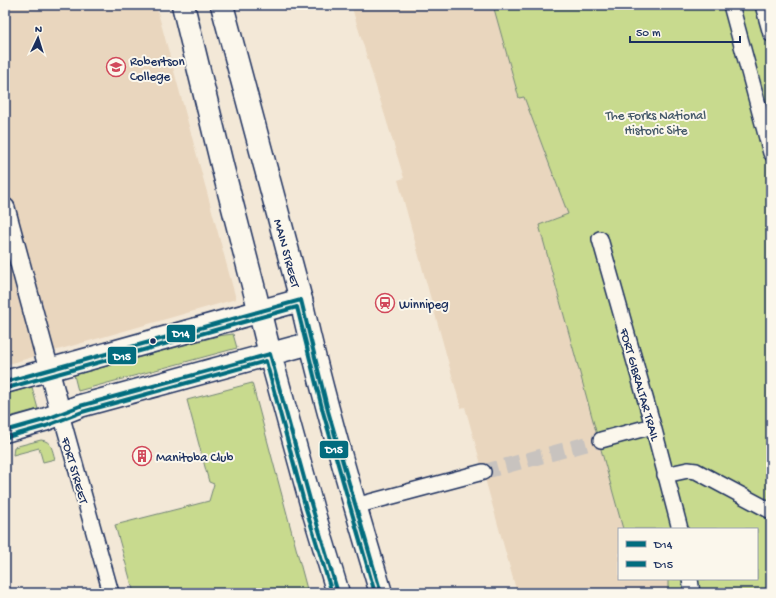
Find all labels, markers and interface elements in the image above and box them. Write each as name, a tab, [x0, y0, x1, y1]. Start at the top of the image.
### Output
north arrow	[18, 18, 58, 58]
scale bar	[630, 18, 740, 44]
text: N	[35, 24, 43, 36]
text: 50 m	[636, 27, 661, 41]
place label: Robertson College	[130, 55, 186, 85]
school or university icon: Robertson College	[105, 56, 127, 78]
park label: The Forks National Historic Site	[605, 109, 706, 139]
street label: MAIN STREET	[269, 218, 302, 291]
station icon: Winnipeg	[374, 292, 396, 314]
place label: Winnipeg	[399, 298, 449, 313]
line badge: D14	[166, 324, 196, 343]
street label: FORT GIBRALTAR TRAIL	[615, 326, 662, 444]
text: D14	[172, 329, 190, 341]
unlabelled marker	[148, 336, 158, 346]
line badge: D15	[107, 346, 137, 365]
text: D15	[112, 352, 131, 364]
street label: FORT STREET	[57, 435, 91, 507]
line badge: D15	[319, 440, 349, 459]
building icon: Manitoba Club	[131, 445, 153, 467]
text: D15	[324, 445, 343, 457]
place label: Manitoba Club	[156, 451, 233, 466]
legend	[618, 528, 758, 580]
text: D14	[653, 539, 673, 553]
text: D15	[653, 559, 673, 573]

